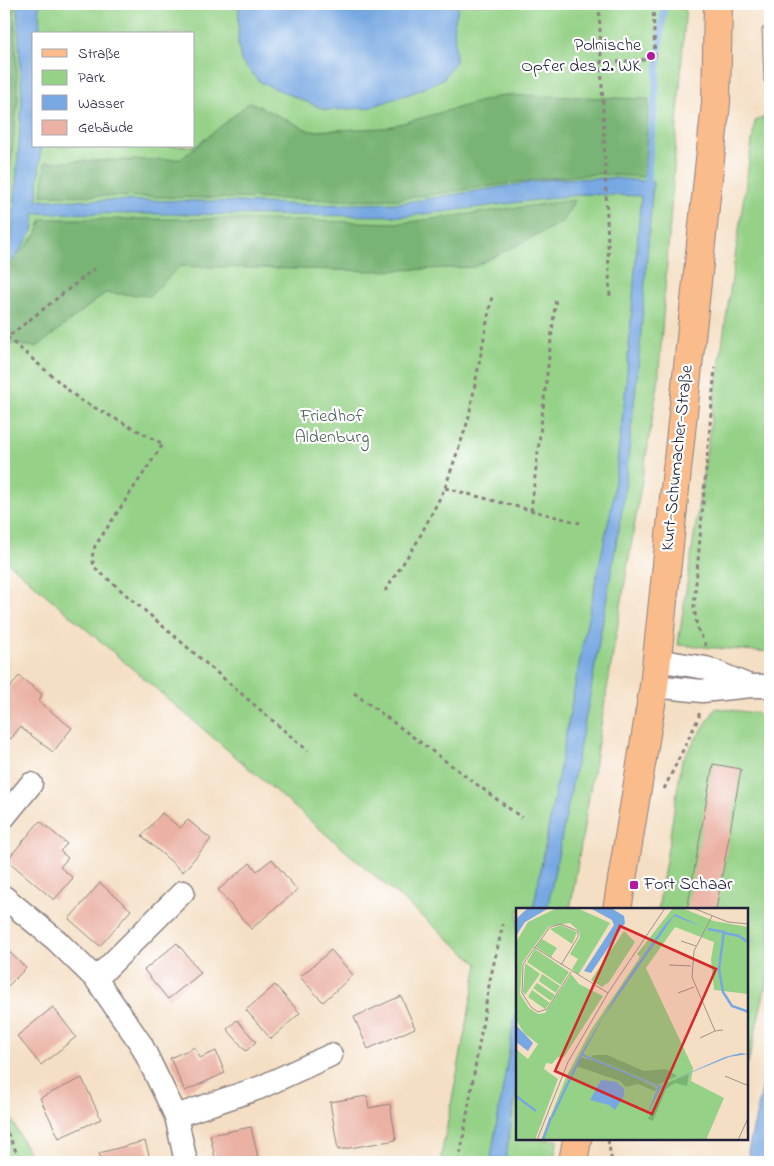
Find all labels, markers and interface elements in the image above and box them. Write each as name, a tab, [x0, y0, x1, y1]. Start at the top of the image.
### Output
legend	[32, 32, 195, 148]
place label: Polnische Opfer des 2. WK	[521, 33, 642, 80]
text: Straße	[78, 43, 120, 65]
marker: Polnische Opfer des 2. WK	[645, 50, 657, 62]
text: Park	[78, 67, 106, 89]
text: Wasser	[78, 93, 125, 115]
text: Gebäude	[78, 117, 134, 139]
street label: Kurt-Schumacher-Straße	[655, 363, 701, 552]
park label: Friedhof Aldenburg	[295, 404, 369, 452]
place label: Fort Schaar	[643, 872, 733, 898]
marker: Fort Schaar	[628, 879, 640, 891]
inset map	[516, 908, 749, 1141]

